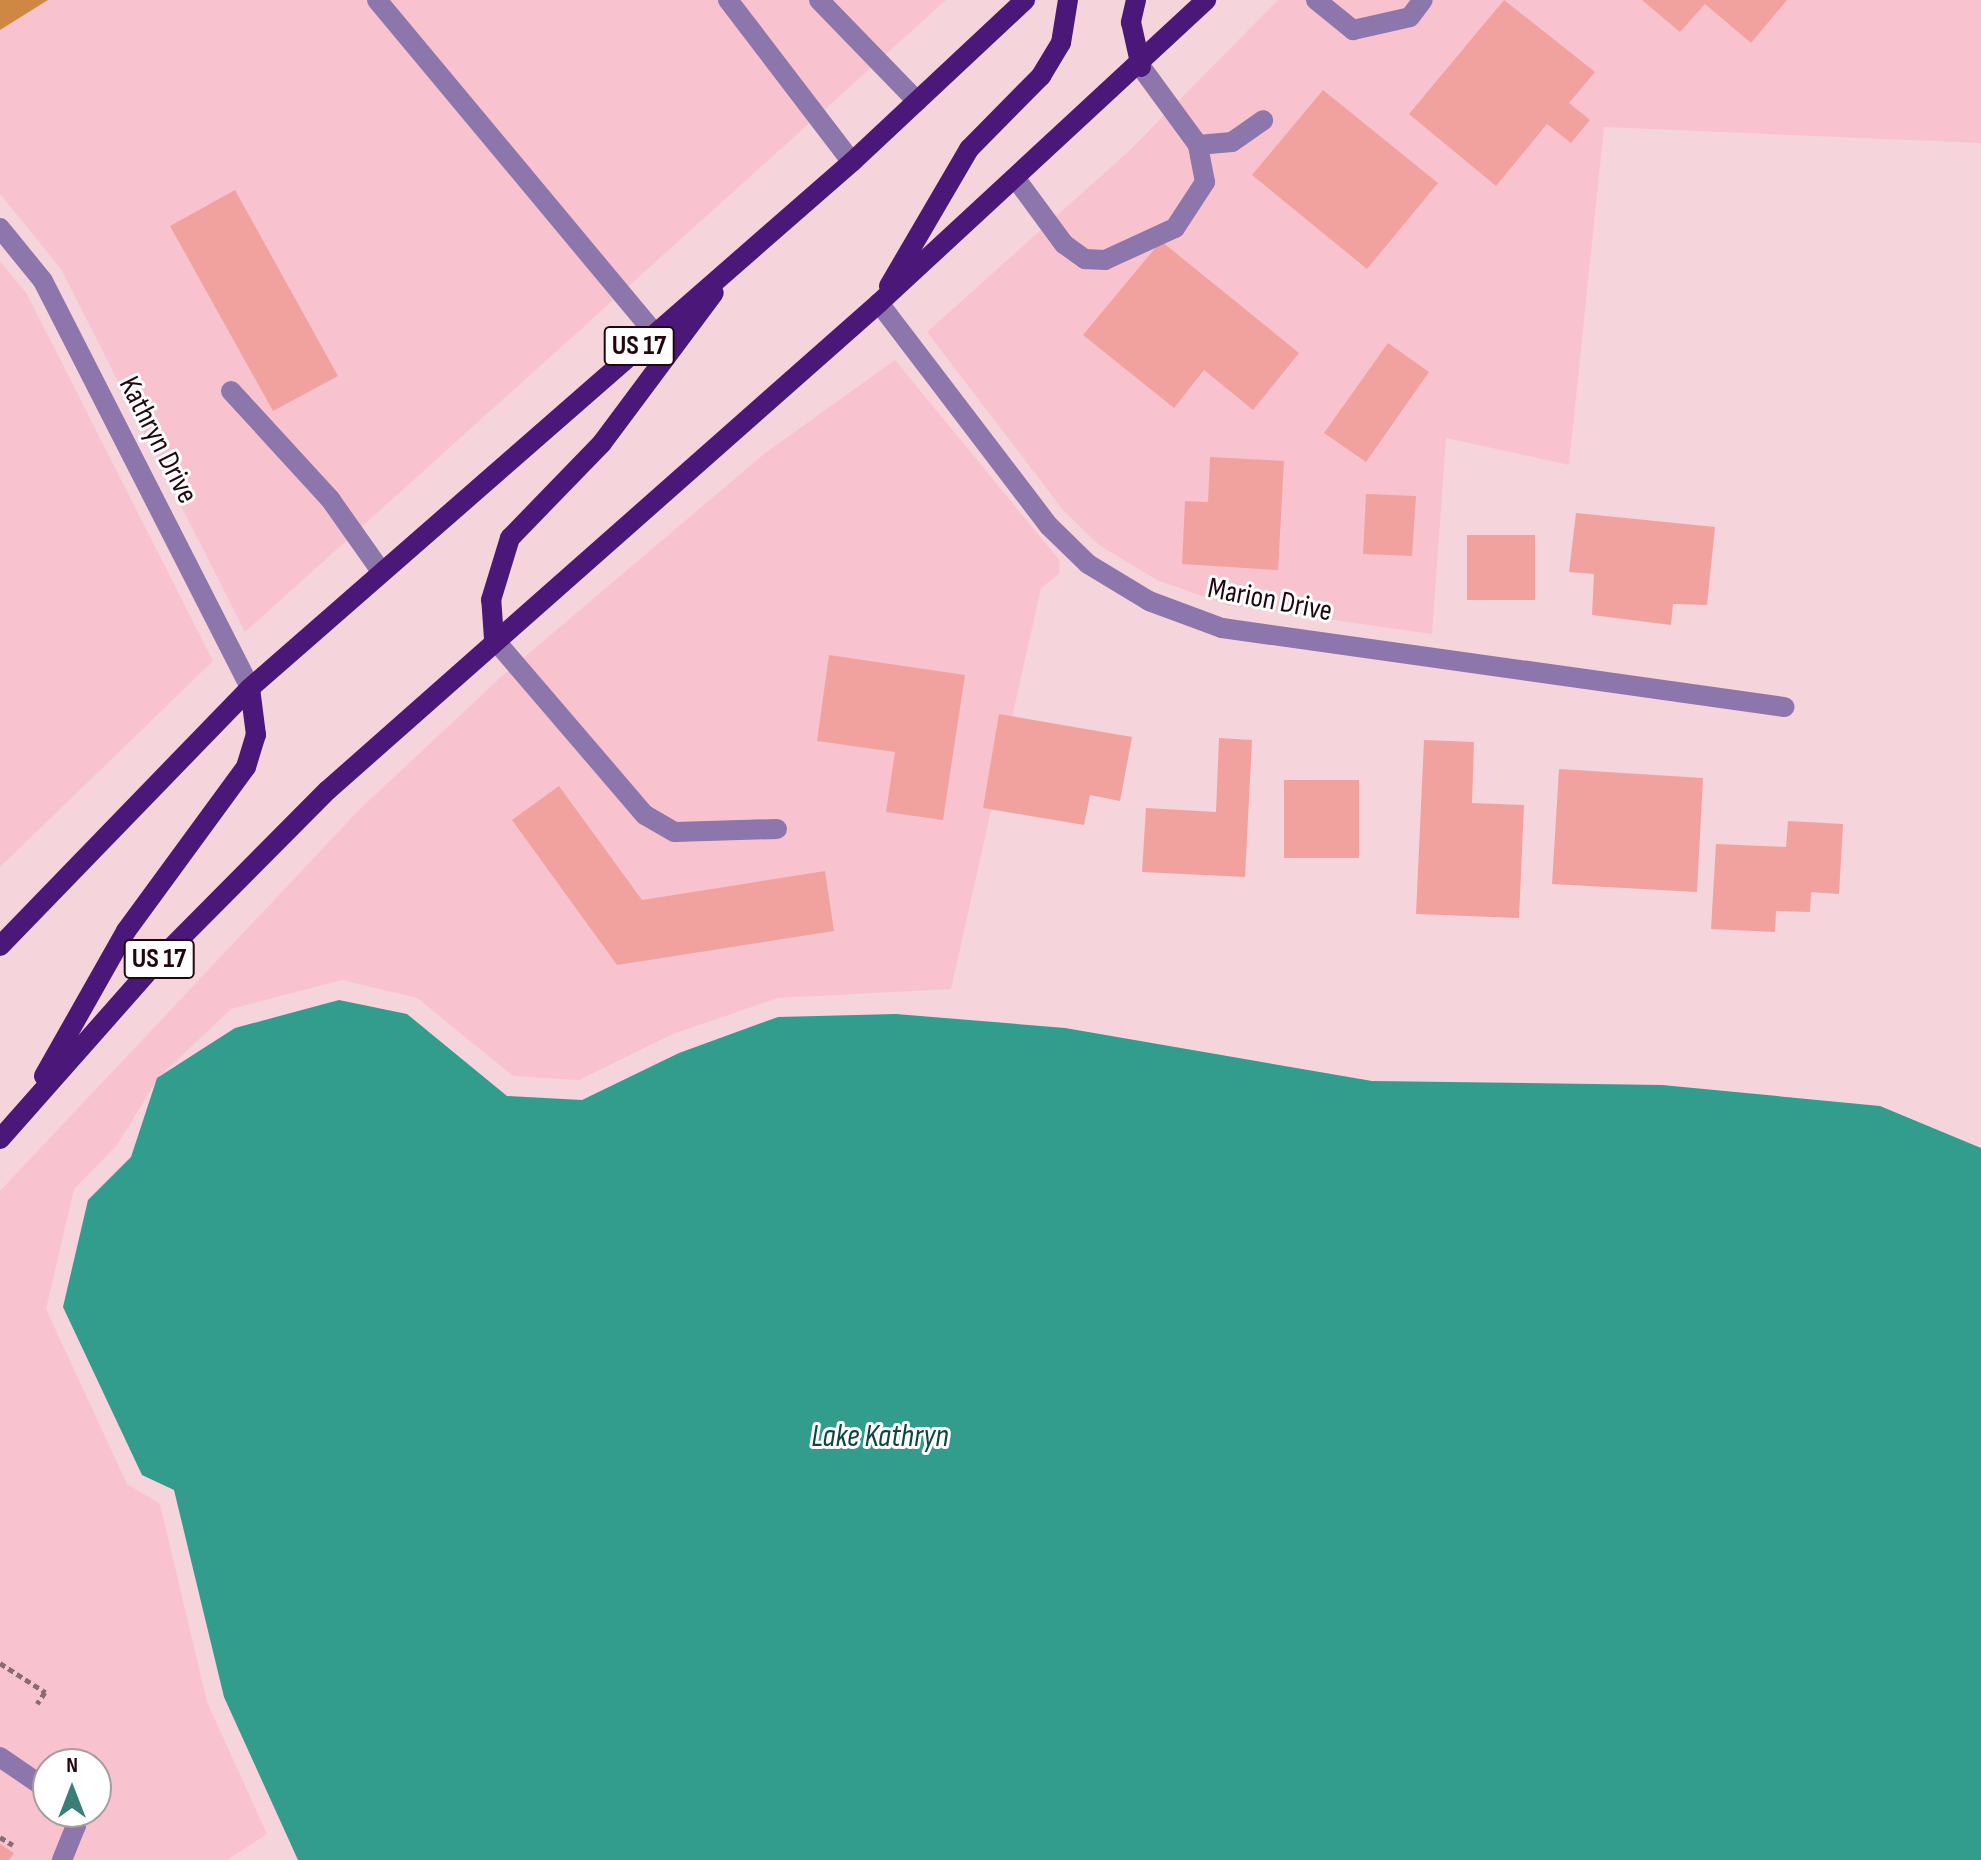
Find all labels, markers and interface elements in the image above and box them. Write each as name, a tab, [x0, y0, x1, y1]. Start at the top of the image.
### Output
road number: US 17	[603, 322, 675, 370]
street label: Kathryn Drive	[111, 371, 205, 509]
street label: Marion Drive	[1205, 570, 1335, 630]
road number: US 17	[123, 935, 195, 983]
water label: Lake Kathryn	[811, 1418, 949, 1456]
north arrow	[32, 1748, 112, 1828]
text: N	[66, 1752, 78, 1779]

